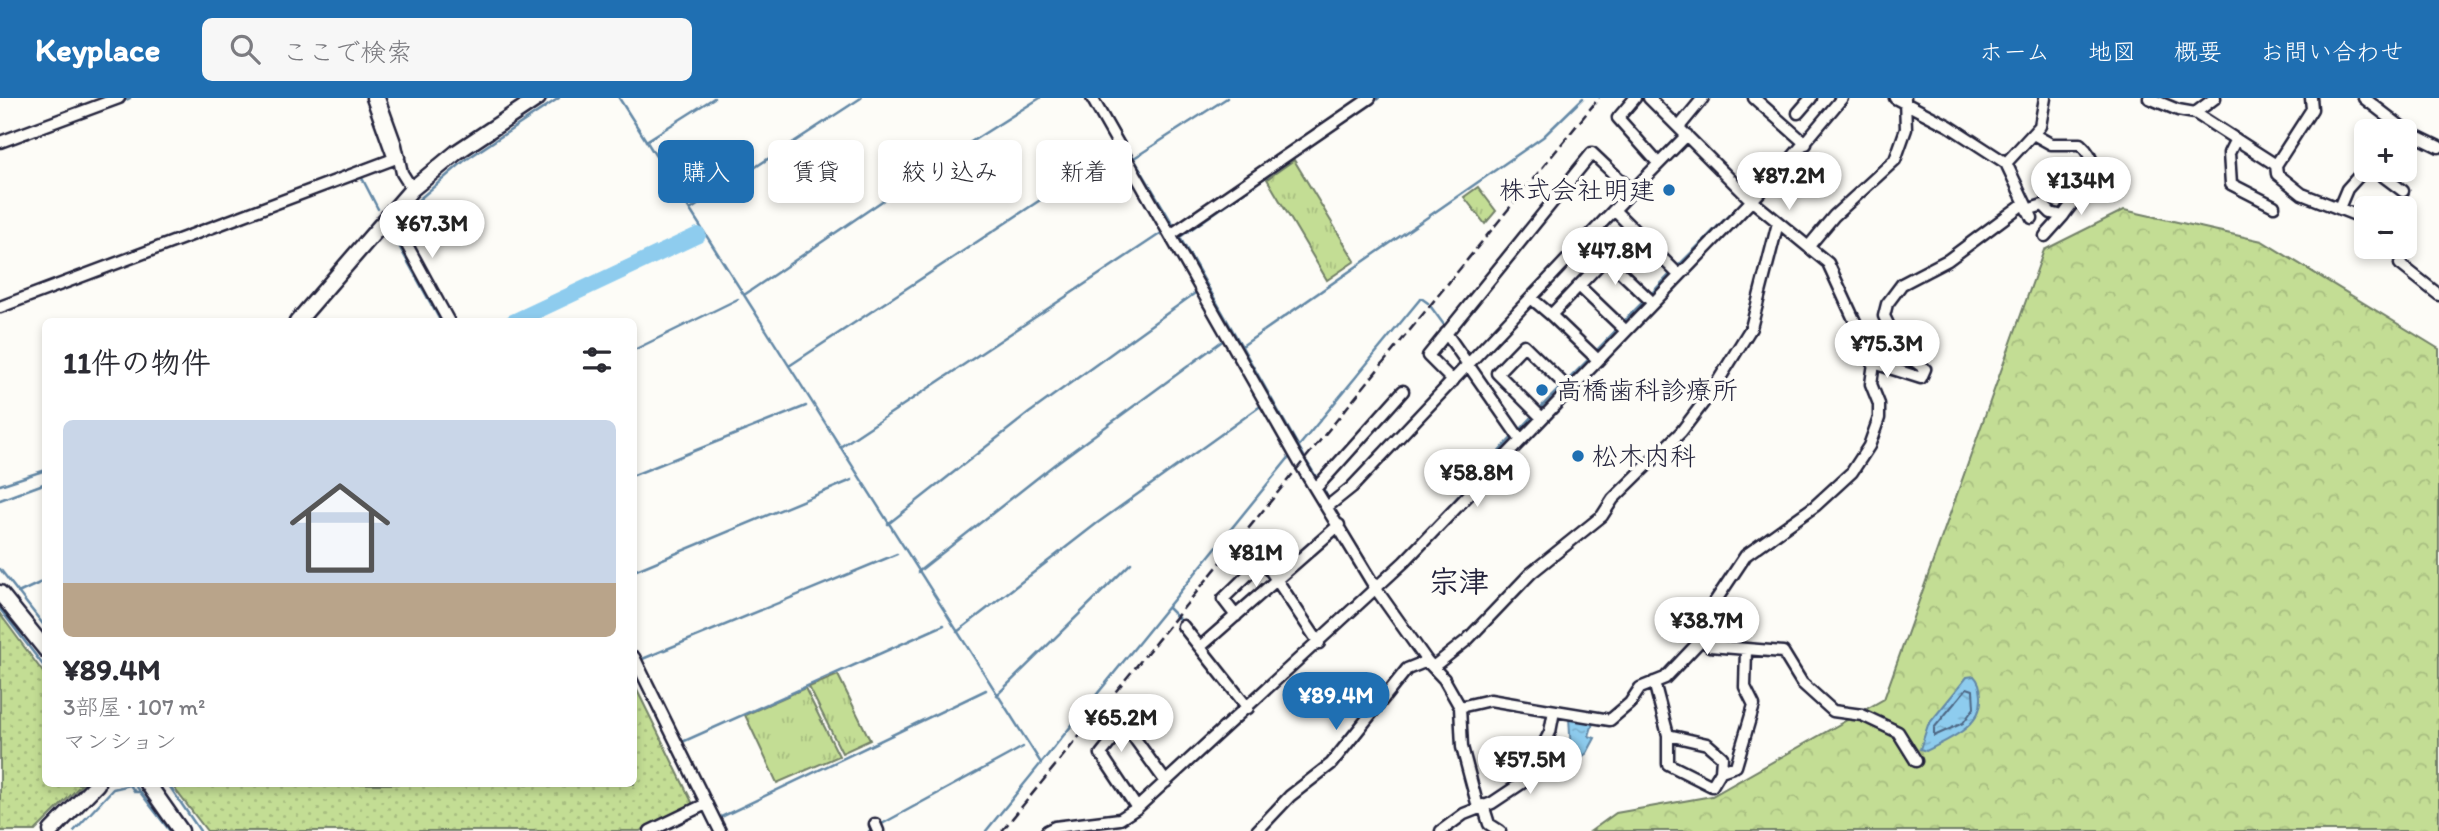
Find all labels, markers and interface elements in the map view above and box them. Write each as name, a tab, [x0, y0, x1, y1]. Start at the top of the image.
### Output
search box	[202, 18, 692, 81]
text: Keyplace	[35, 30, 160, 69]
icon: search	[226, 30, 264, 68]
text: ここで検索	[282, 36, 412, 68]
text: ホーム	[1979, 37, 2050, 66]
text: 地図	[2088, 37, 2136, 66]
text: 概要	[2174, 37, 2222, 66]
text: お問い合わせ	[2260, 37, 2404, 66]
map controls	[2354, 119, 2417, 259]
button: +	[2354, 119, 2417, 182]
chip: 購入	[658, 140, 754, 203]
chip: 賃貸	[768, 140, 864, 203]
chip: 絞り込み	[878, 140, 1022, 203]
chip: 新着	[1036, 140, 1132, 203]
pin: ¥87.2M	[1732, 152, 1846, 212]
pin: ¥134M	[2032, 158, 2130, 217]
text: ¥87.2M	[1753, 161, 1825, 189]
text: ¥134M	[2047, 166, 2115, 194]
place label: 株式会社明建	[1499, 174, 1655, 206]
marker: 株式会社明建	[1661, 182, 1677, 198]
button: −	[2354, 196, 2417, 259]
pin: ¥67.3M	[375, 200, 489, 260]
text: ¥67.3M	[396, 209, 468, 237]
pin: ¥47.8M	[1558, 228, 1672, 287]
text: ¥47.8M	[1578, 236, 1652, 264]
pin: ¥75.3M	[1830, 320, 1944, 380]
text: ¥75.3M	[1851, 329, 1923, 357]
icon: filters	[578, 341, 616, 379]
text: 11件の物件	[63, 344, 211, 381]
place label: 高橋歯科診療所	[1556, 374, 1738, 406]
marker: 高橋歯科診療所	[1534, 382, 1550, 398]
place label: 松木内科	[1592, 440, 1696, 472]
marker: 松木内科	[1570, 448, 1586, 464]
pin: ¥58.8M	[1420, 450, 1534, 509]
text: ¥58.8M	[1440, 458, 1514, 486]
icon: home	[277, 465, 403, 591]
pin: ¥81M	[1215, 530, 1297, 589]
text: ¥81M	[1229, 538, 1283, 566]
district label: 宗津	[1429, 563, 1489, 600]
pin: ¥38.7M	[1650, 598, 1764, 657]
text: ¥38.7M	[1670, 606, 1744, 634]
text: ¥89.4M	[63, 651, 161, 688]
pin: ¥89.4M	[1279, 672, 1393, 732]
text: ¥89.4M	[1298, 681, 1374, 709]
text: 3部屋 · 107 m²	[63, 693, 205, 721]
pin: ¥65.2M	[1064, 694, 1178, 754]
text: ¥65.2M	[1085, 703, 1157, 731]
text: マンション	[63, 727, 177, 755]
pin: ¥57.5M	[1473, 736, 1587, 796]
text: ¥57.5M	[1494, 745, 1566, 773]

